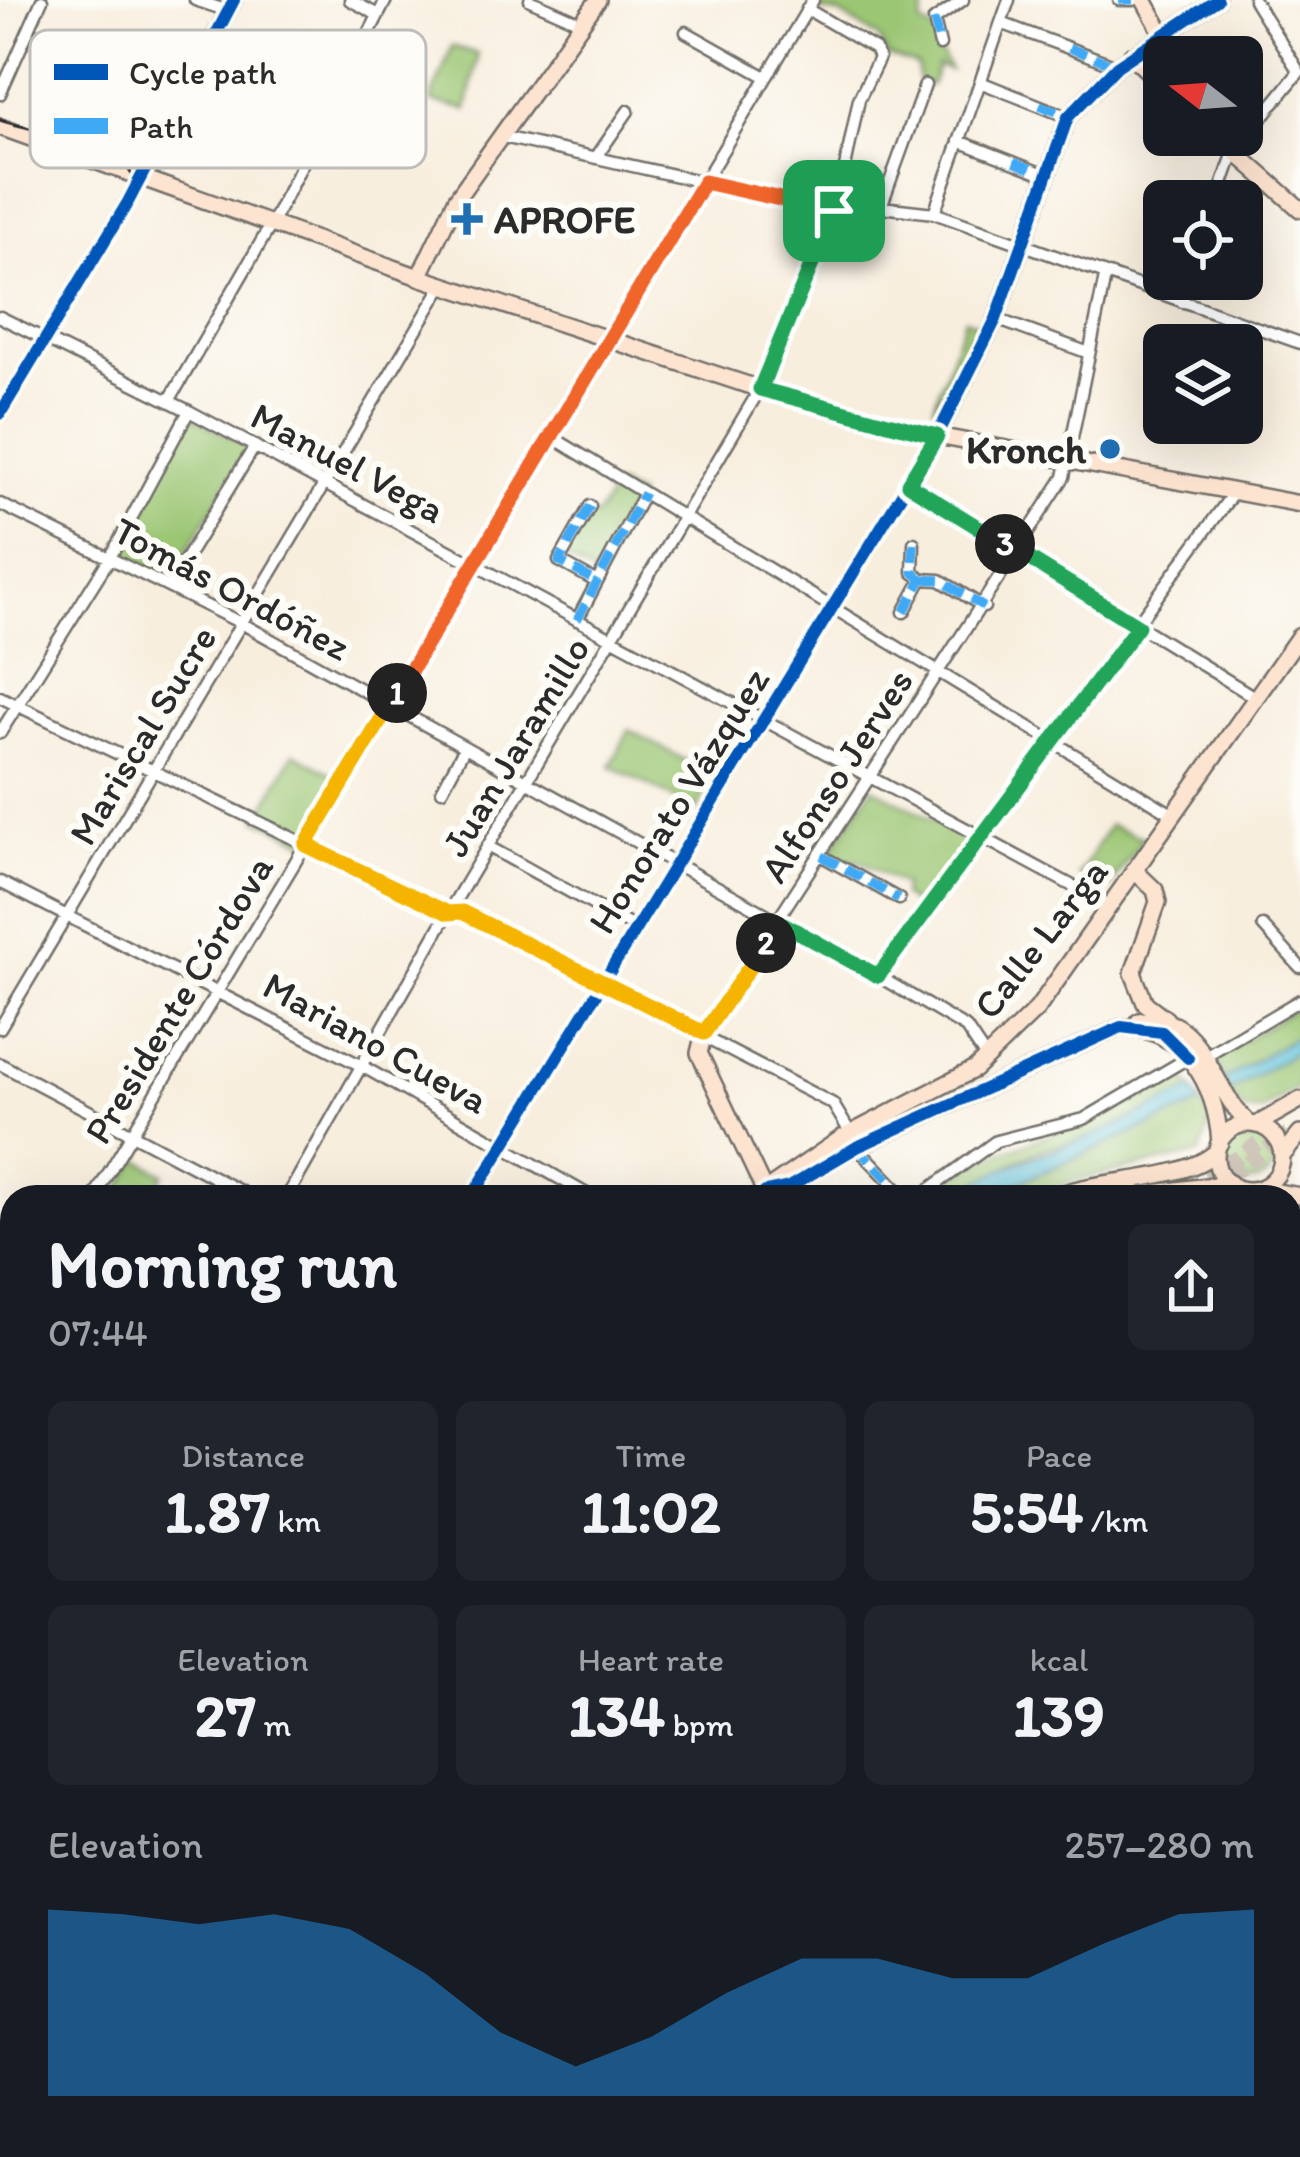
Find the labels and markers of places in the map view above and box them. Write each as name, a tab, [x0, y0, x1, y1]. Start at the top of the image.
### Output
pin	[783, 160, 885, 262]
place label: APROFE	[494, 196, 635, 243]
marker: APROFE	[451, 203, 483, 235]
place label: Kronch	[966, 426, 1087, 473]
marker: Kronch	[1097, 436, 1123, 462]
pin: 3	[975, 514, 1035, 574]
pin: 1	[367, 663, 427, 723]
pin: 2	[736, 913, 796, 973]

